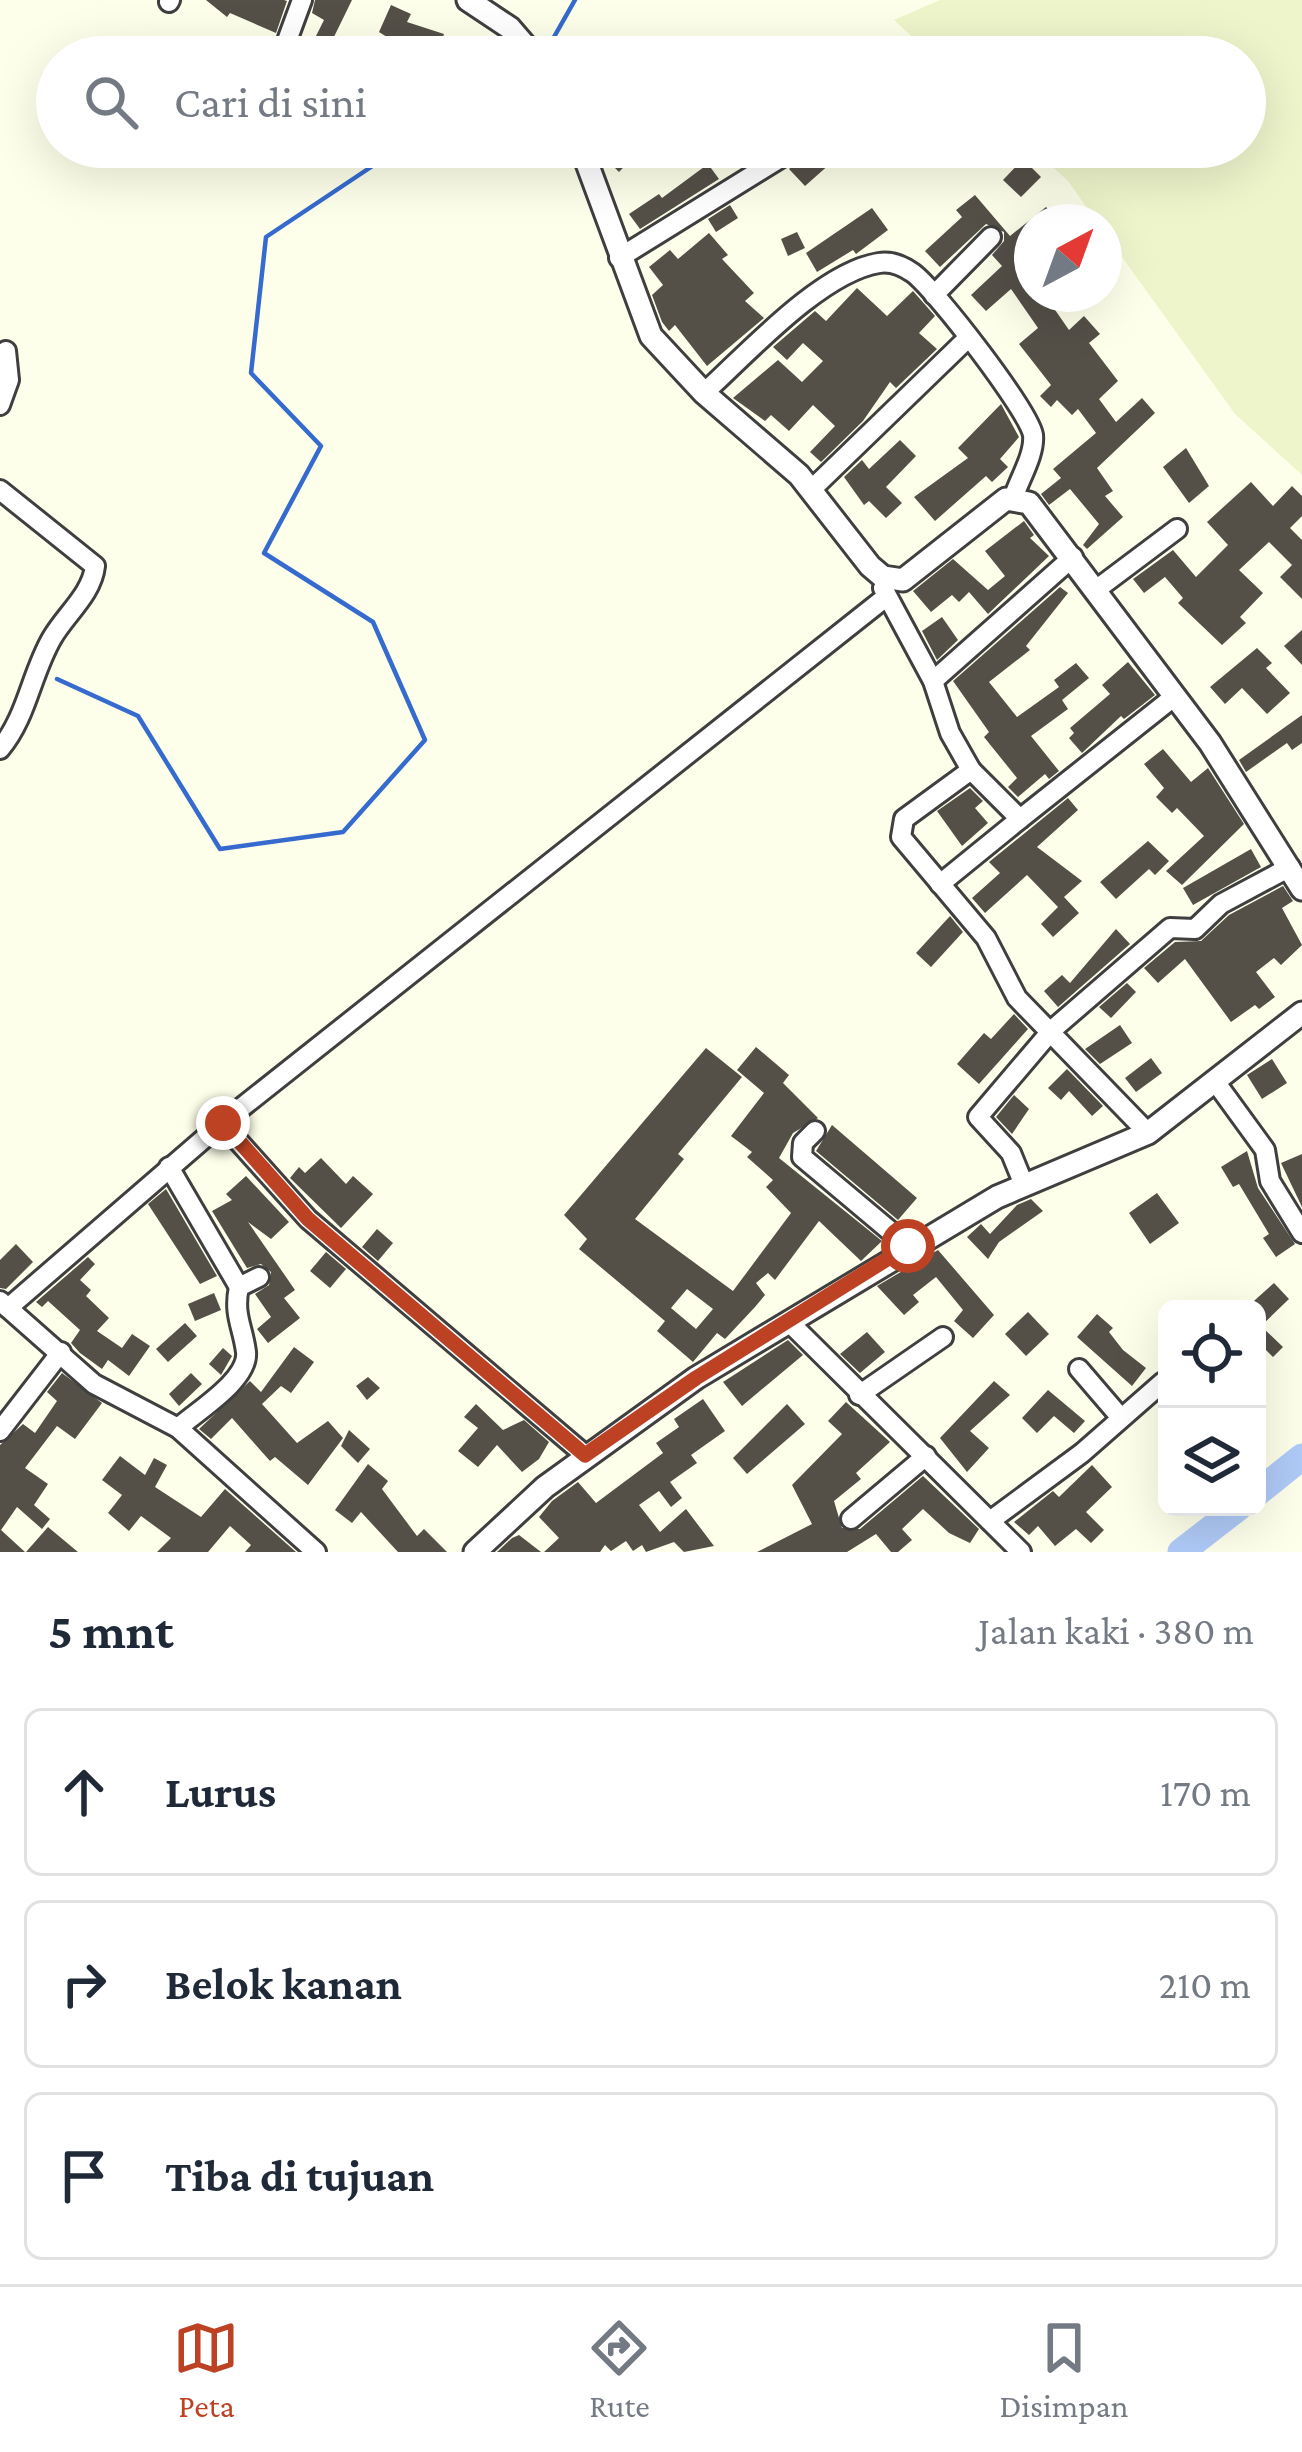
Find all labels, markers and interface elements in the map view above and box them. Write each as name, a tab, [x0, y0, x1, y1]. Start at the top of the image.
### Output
search box	[36, 36, 1266, 168]
icon: search	[78, 69, 144, 135]
text: Cari di sini	[174, 77, 367, 127]
north arrow	[1014, 204, 1122, 312]
route end	[196, 1096, 250, 1150]
route start	[881, 1219, 935, 1273]
map controls	[1158, 1300, 1266, 1516]
button: locate	[1158, 1300, 1266, 1408]
button: layers	[1158, 1408, 1266, 1516]
text: 5 mnt	[48, 1602, 174, 1659]
text: Jalan kaki · 380 m	[978, 1609, 1254, 1652]
icon: ahead	[51, 1759, 117, 1825]
text: Lurus	[165, 1767, 276, 1817]
text: 170 m	[1160, 1771, 1251, 1814]
icon: right	[51, 1951, 117, 2017]
text: Belok kanan	[165, 1959, 402, 2009]
text: 210 m	[1159, 1963, 1251, 2006]
icon: arrive	[51, 2143, 117, 2209]
text: Tiba di tujuan	[165, 2151, 434, 2201]
tab: Peta	[173, 2315, 239, 2424]
tab: Rute	[586, 2315, 652, 2424]
tab: Disimpan	[999, 2315, 1129, 2424]

